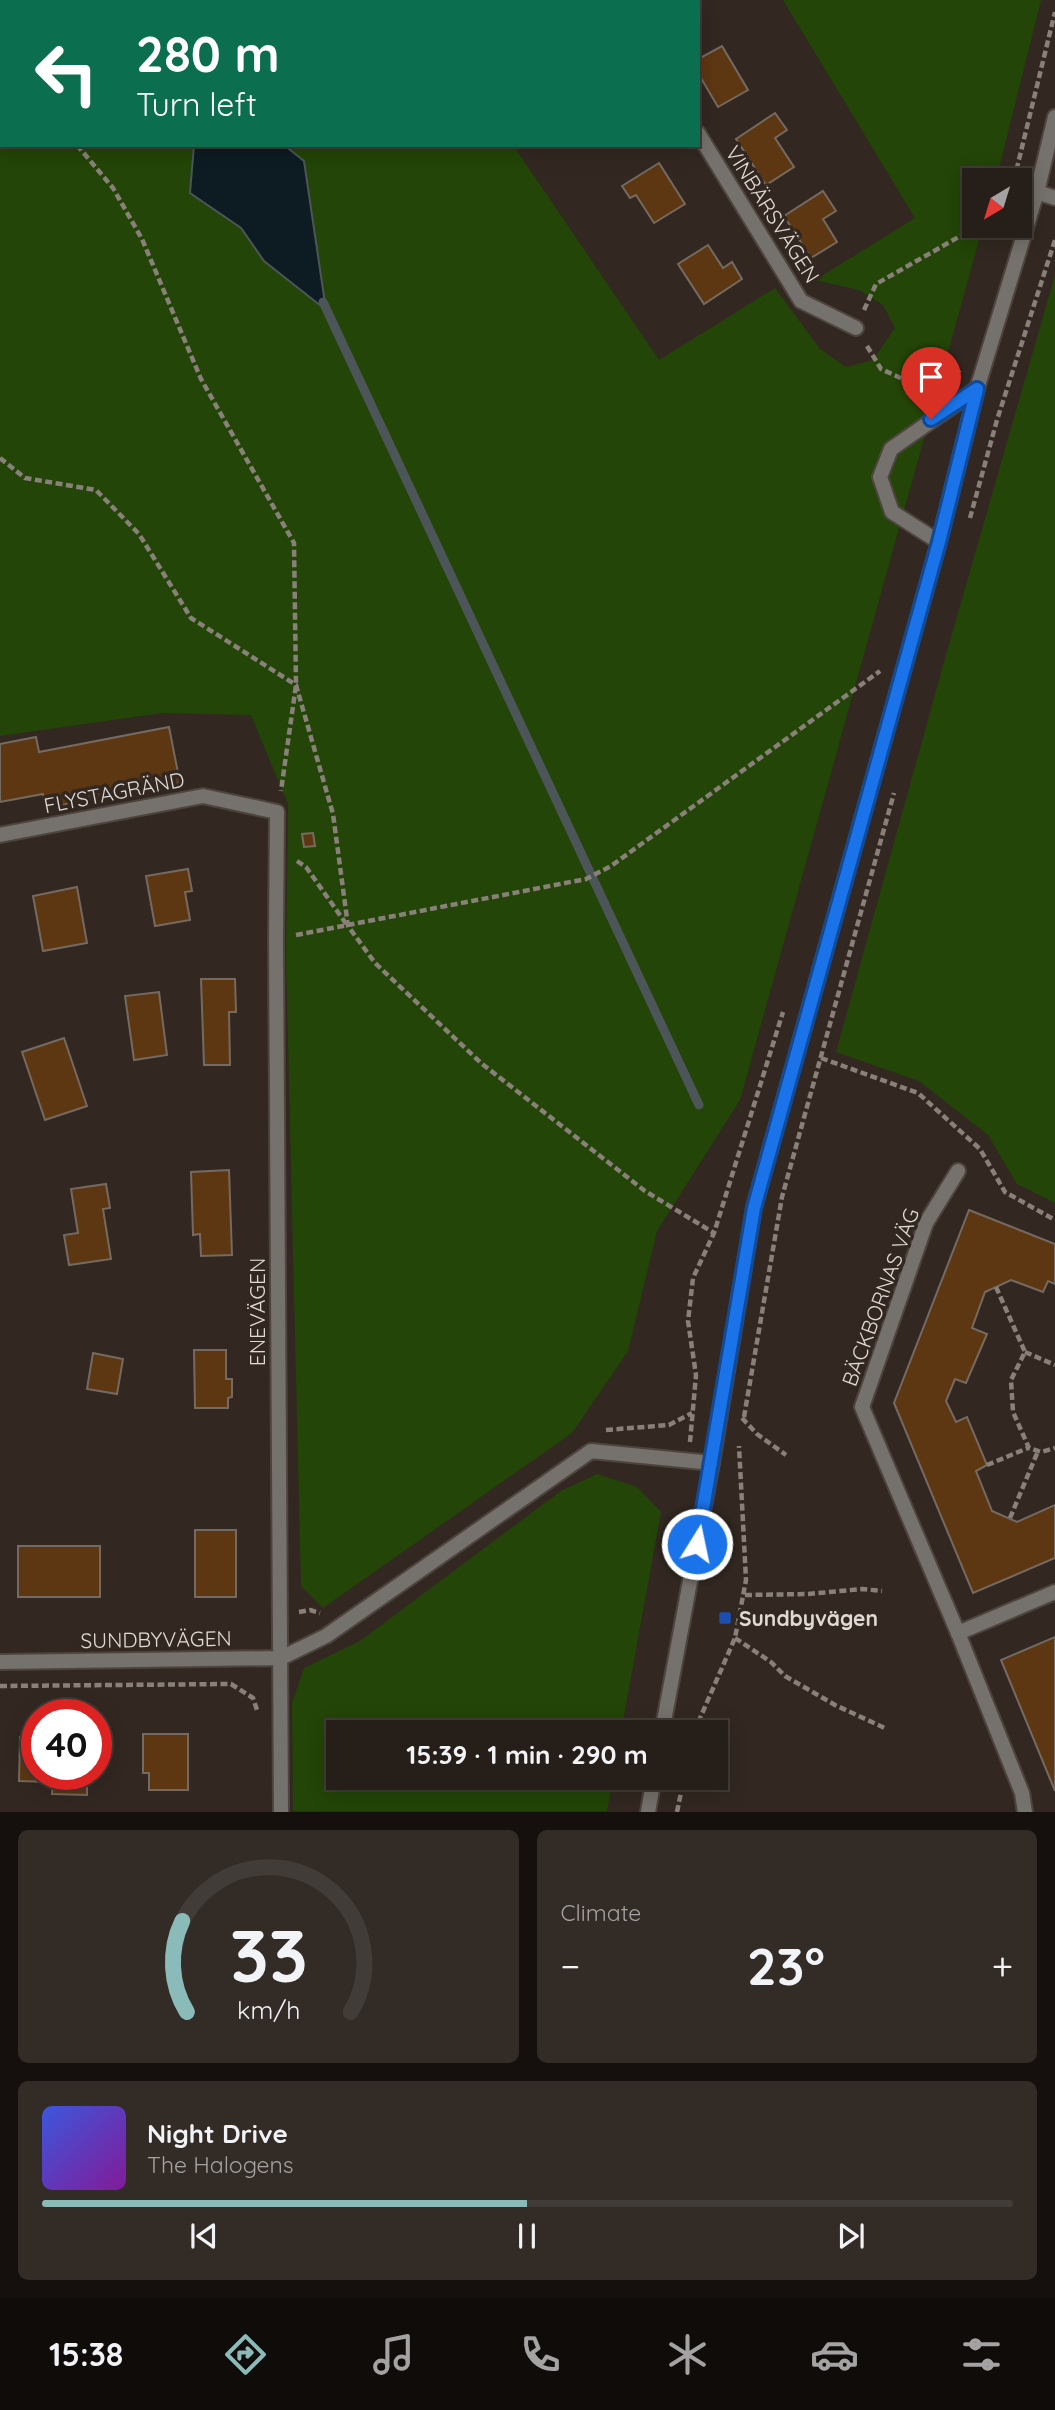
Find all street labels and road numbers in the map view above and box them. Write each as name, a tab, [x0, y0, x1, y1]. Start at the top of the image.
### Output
street label: VINBÄRSVÄGEN	[720, 141, 826, 287]
street label: FLYSTAGRÄND	[42, 766, 186, 818]
street label: BÄCKBORNAS VÄG	[836, 1204, 924, 1390]
street label: ENEVÄGEN	[244, 1258, 270, 1366]
street label: SUNDBYVÄGEN	[80, 1625, 232, 1653]

